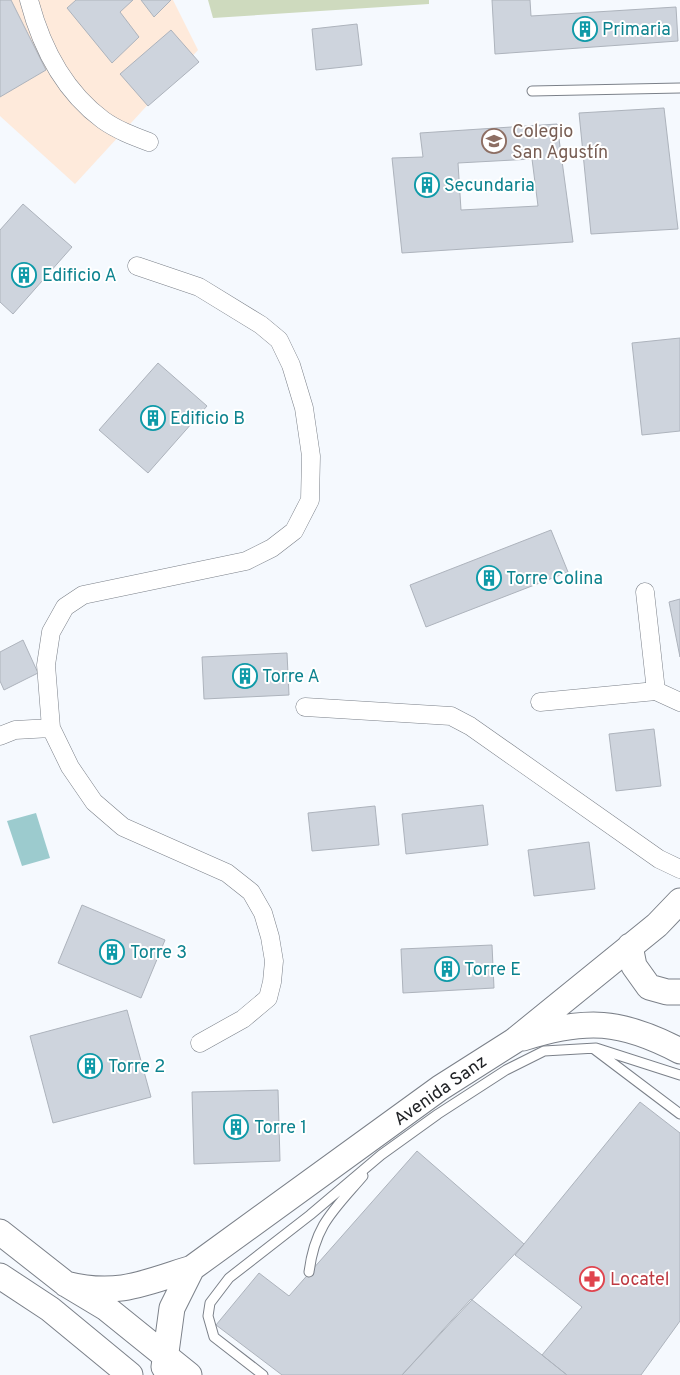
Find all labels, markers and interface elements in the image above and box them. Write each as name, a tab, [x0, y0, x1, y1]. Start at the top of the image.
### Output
building icon: Primaria	[572, 16, 598, 42]
place label: Primaria	[602, 19, 671, 42]
place label: Colegio San Agustín	[512, 121, 608, 165]
school or university icon: Colegio San Agustín	[481, 128, 507, 154]
building icon: Secundaria	[414, 172, 440, 198]
place label: Secundaria	[444, 175, 535, 198]
building icon: Edificio A	[11, 262, 37, 288]
place label: Edificio A	[42, 265, 117, 288]
building icon: Edificio B	[140, 405, 166, 431]
place label: Edificio B	[170, 408, 245, 431]
building icon: Torre Colina	[476, 565, 502, 591]
place label: Torre Colina	[506, 568, 603, 591]
building icon: Torre A	[232, 663, 258, 689]
place label: Torre A	[262, 666, 320, 689]
building icon: Torre 3	[99, 939, 125, 965]
place label: Torre 3	[130, 942, 187, 965]
building icon: Torre E	[434, 956, 460, 982]
place label: Torre E	[464, 959, 521, 982]
street label: Avenida Sanz	[390, 1051, 492, 1132]
building icon: Torre 2	[77, 1053, 103, 1079]
place label: Torre 2	[108, 1056, 165, 1079]
building icon: Torre 1	[223, 1114, 249, 1140]
place label: Torre 1	[254, 1117, 307, 1140]
pharmacy icon: Locatel	[579, 1266, 605, 1292]
place label: Locatel	[610, 1269, 669, 1292]

